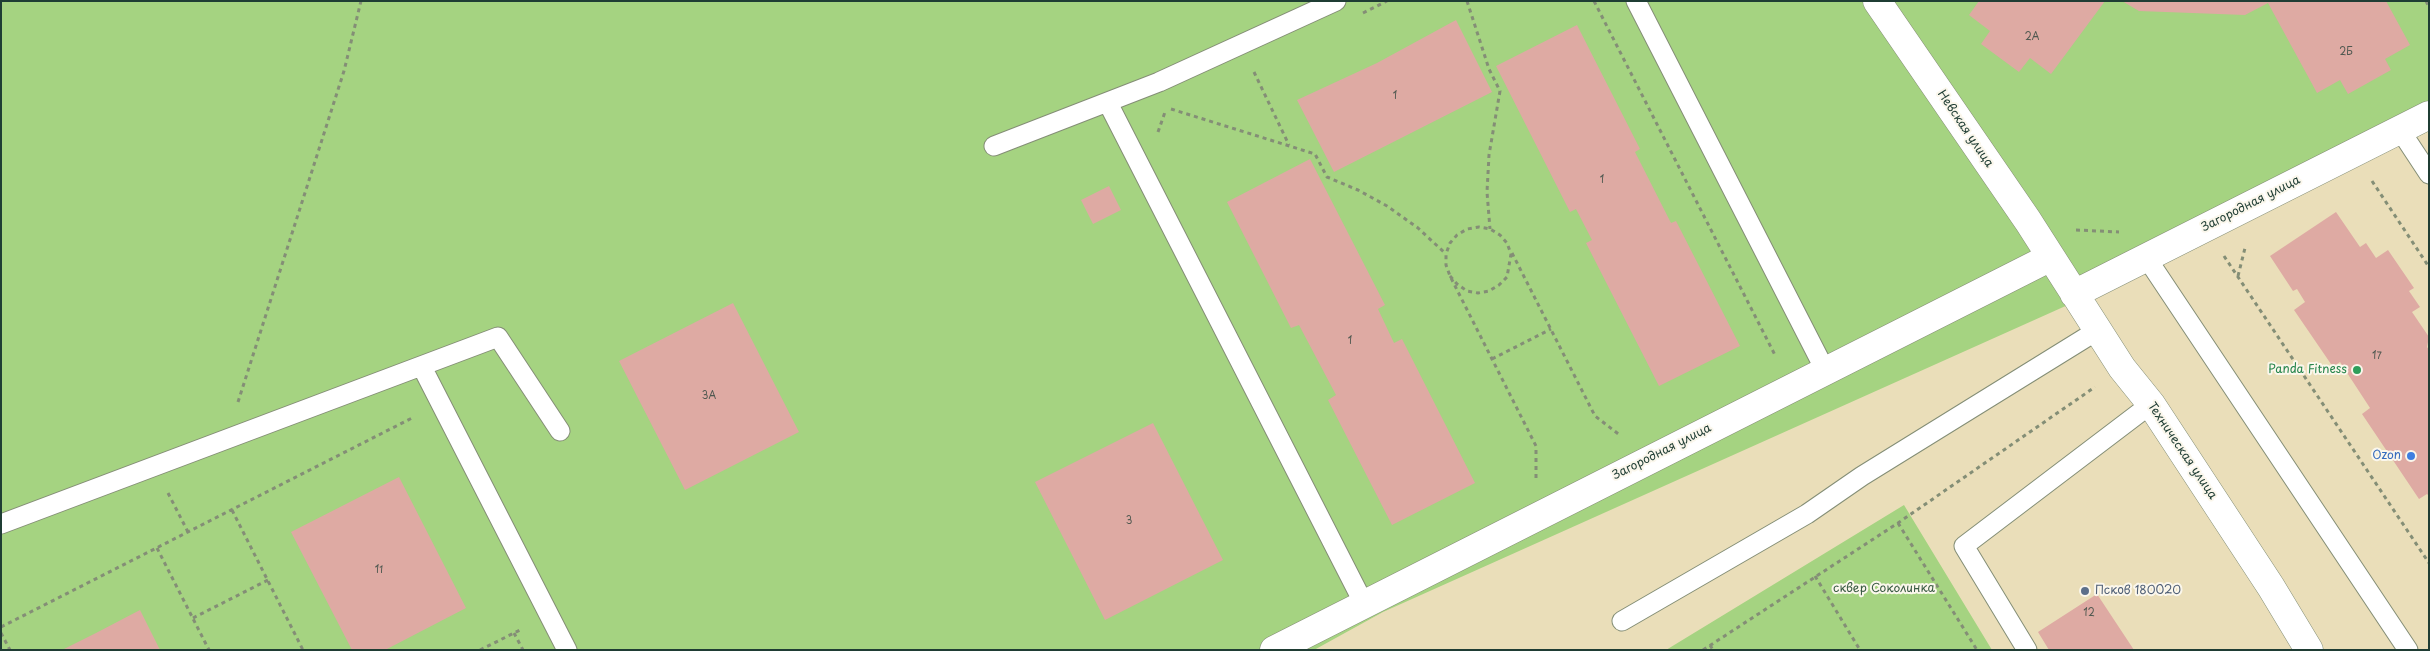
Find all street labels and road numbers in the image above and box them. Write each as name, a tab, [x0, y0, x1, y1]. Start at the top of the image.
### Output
street label: Невская улица	[1934, 88, 1996, 170]
street label: Загородная улица	[2199, 173, 2303, 235]
street label: Техническая улица	[2144, 400, 2220, 502]
street label: Загородная улица	[1610, 421, 1714, 483]

